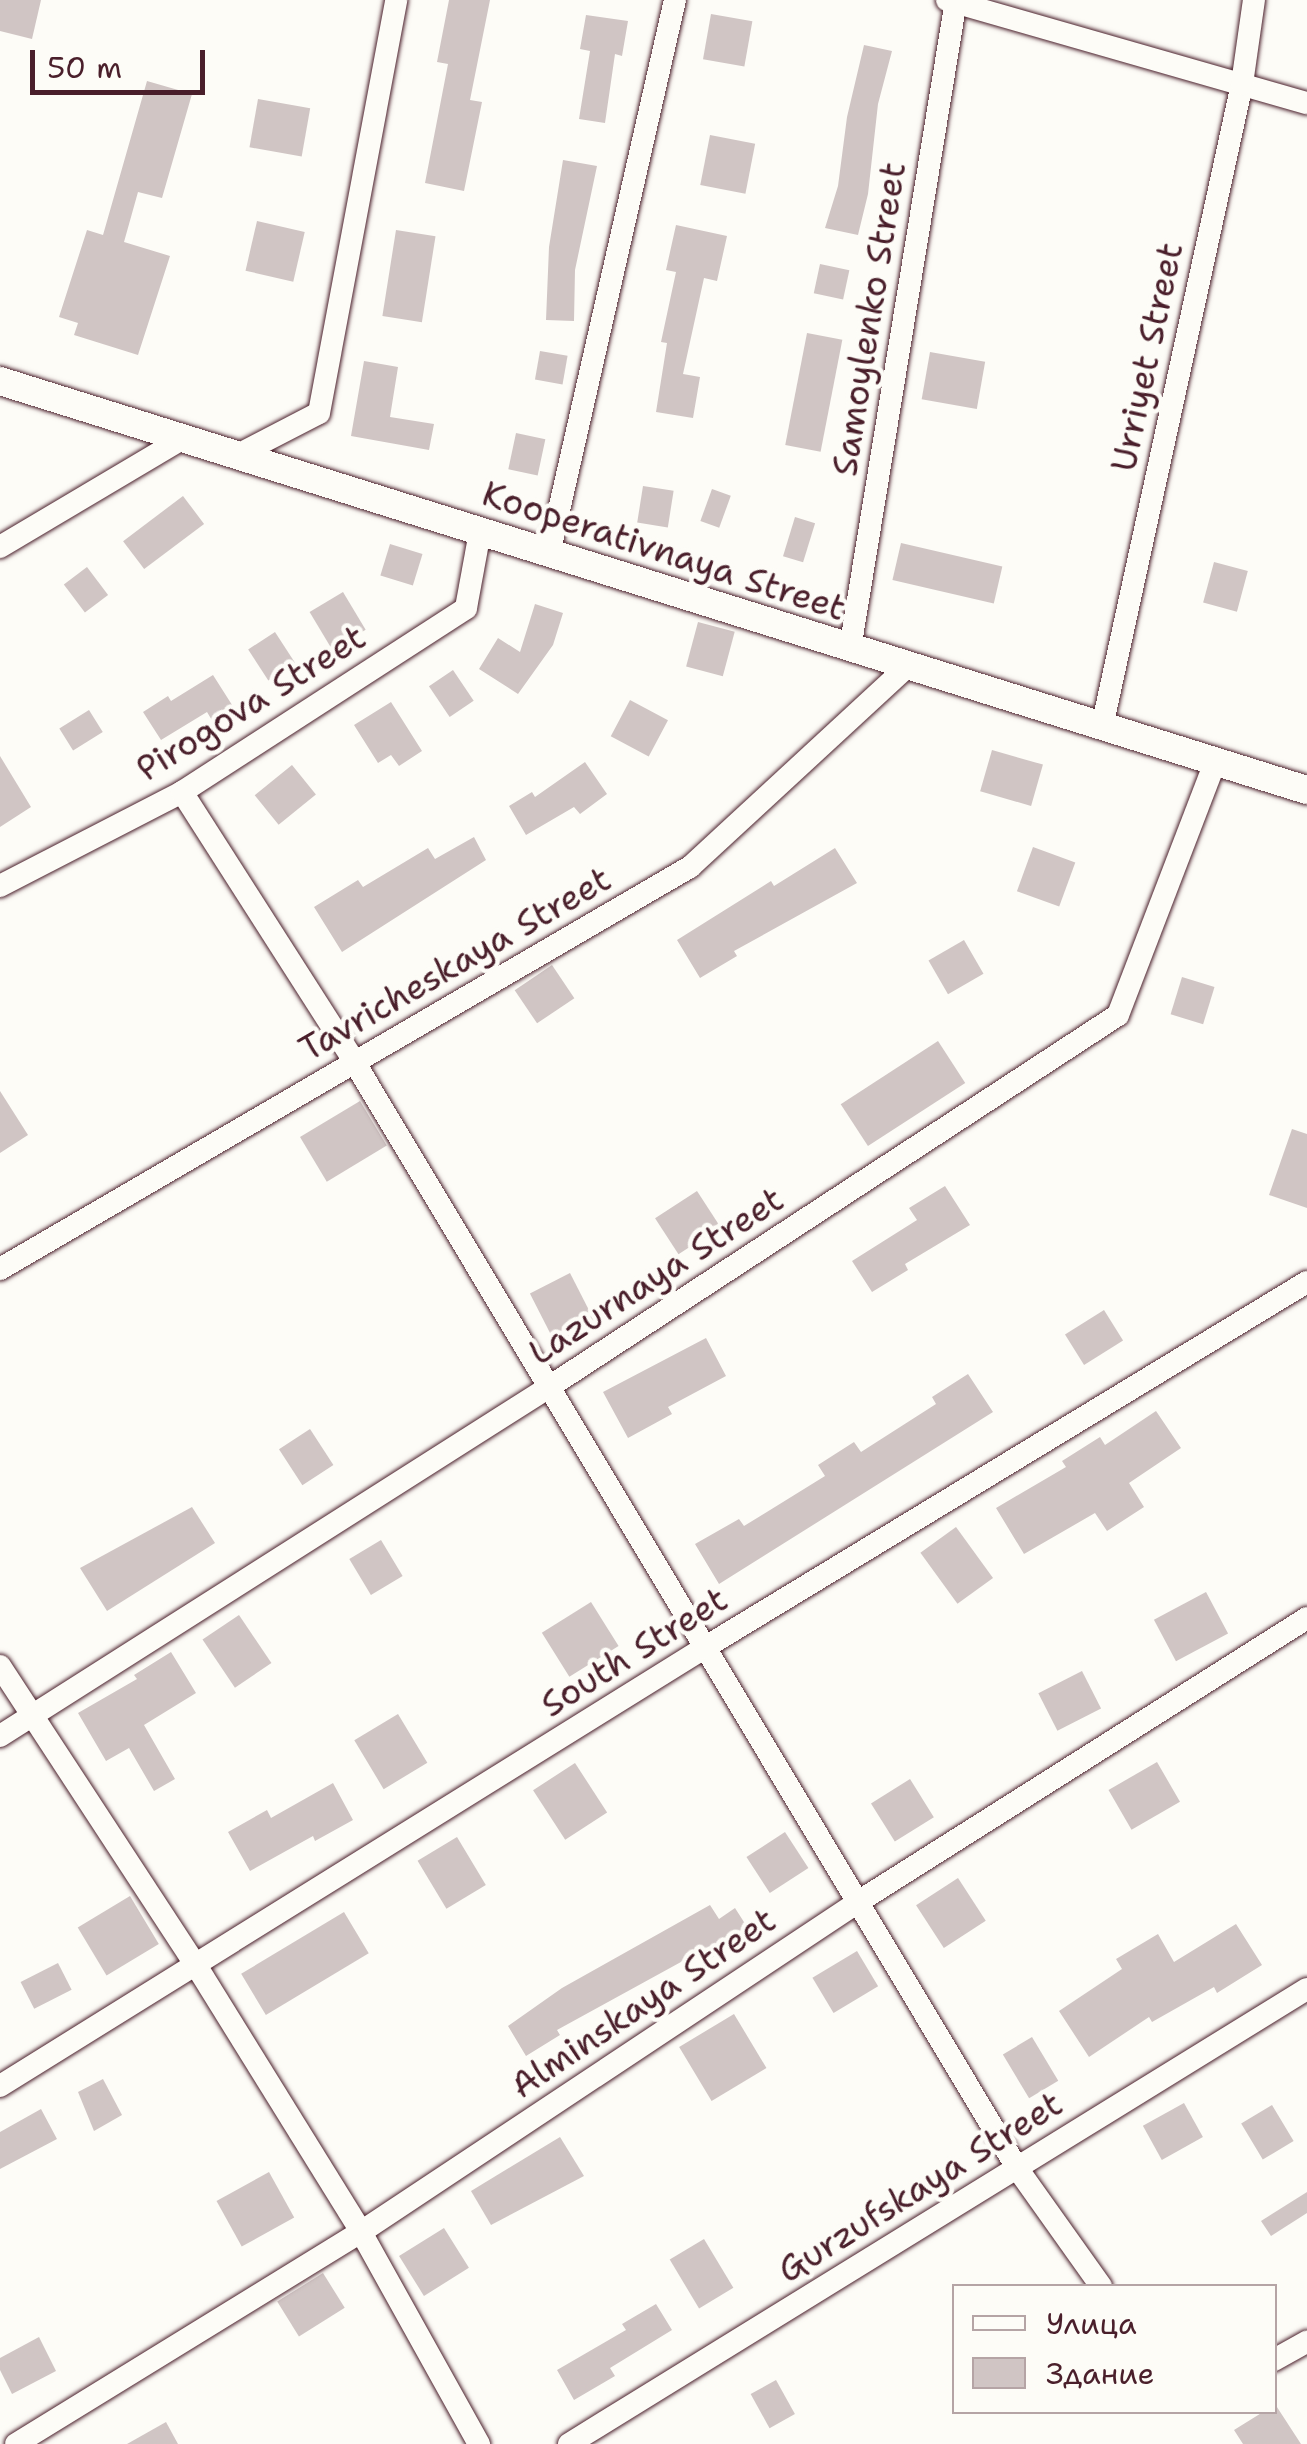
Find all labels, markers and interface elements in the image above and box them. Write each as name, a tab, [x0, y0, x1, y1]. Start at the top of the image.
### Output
scale bar	[35, 30, 210, 92]
text: 50 m	[47, 47, 122, 88]
street label: Samoylenko Street	[823, 159, 915, 479]
street label: Urriyet Street	[1102, 239, 1192, 475]
street label: Kooperativnaya Street	[477, 472, 851, 630]
street label: Pirogova Street	[129, 616, 373, 790]
street label: Tavricheskaya Street	[292, 858, 618, 1070]
street label: Lazurnaya Street	[521, 1178, 791, 1374]
street label: South Street	[533, 1578, 735, 1726]
street label: Alminskaya Street	[503, 1899, 783, 2107]
street label: Gurzufskaya Street	[770, 2082, 1070, 2292]
legend	[952, 2284, 1277, 2414]
text: Улица	[1046, 2303, 1137, 2344]
text: Здание	[1046, 2353, 1155, 2394]

